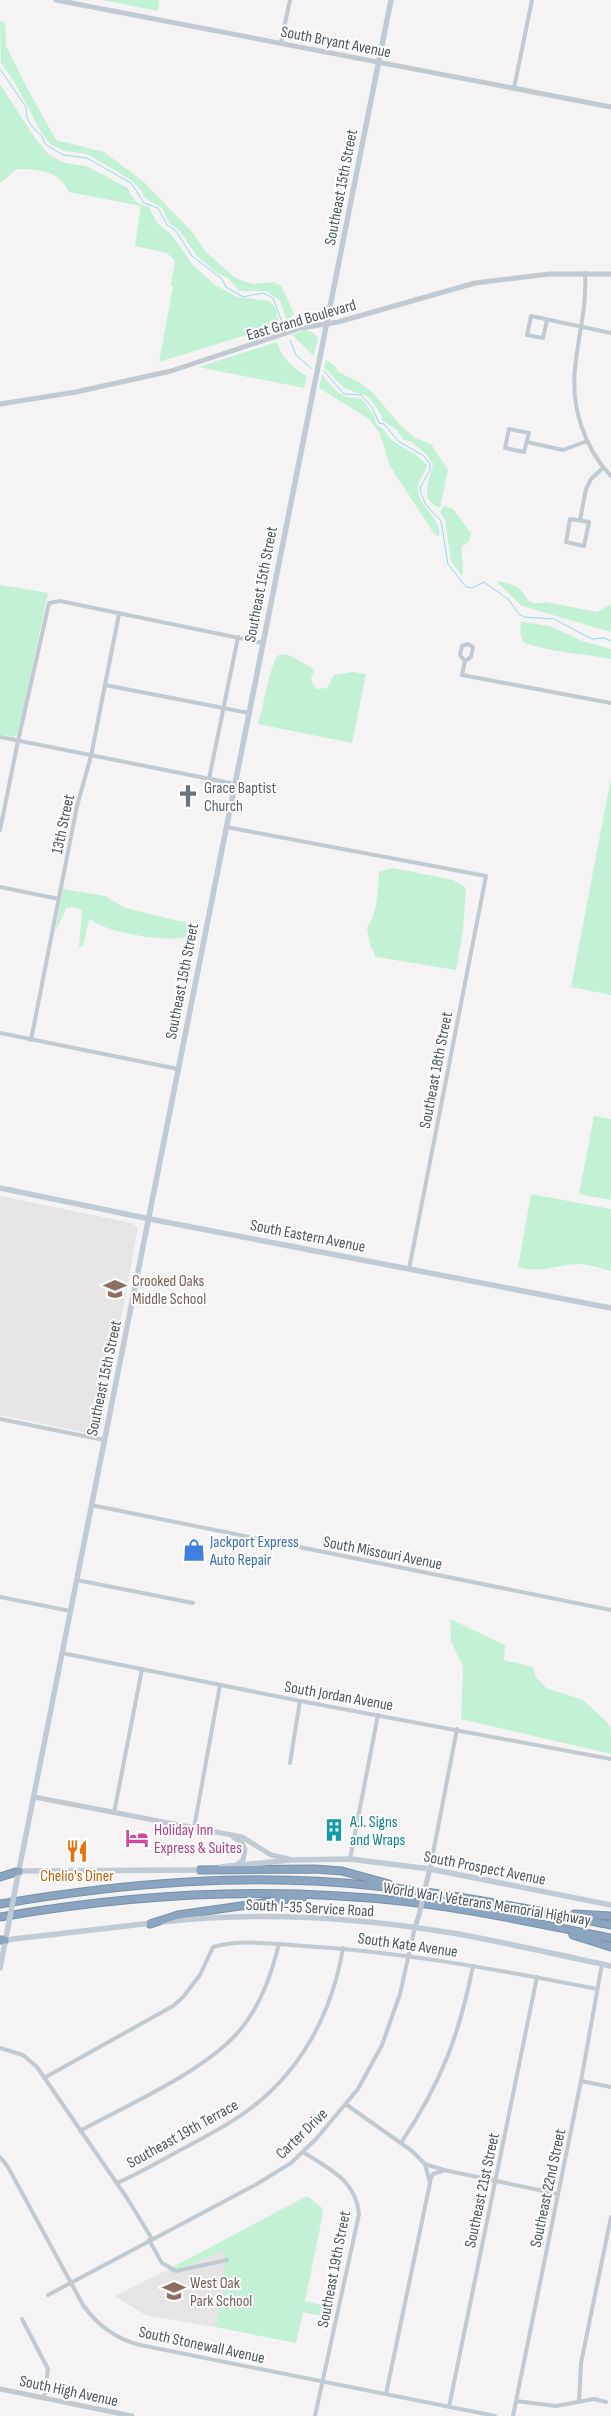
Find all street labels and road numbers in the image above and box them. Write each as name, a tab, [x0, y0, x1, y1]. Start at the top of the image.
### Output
street label: South Bryant Avenue	[279, 22, 392, 62]
street label: Southeast 15th Street	[321, 128, 362, 247]
street label: East Grand Boulevard	[244, 296, 358, 345]
street label: Southeast 15th Street	[241, 525, 282, 644]
street label: 13th Street	[48, 793, 79, 856]
street label: Southeast 15th Street	[162, 922, 203, 1041]
street label: Southeast 18th Street	[416, 1010, 457, 1130]
street label: South Eastern Avenue	[248, 1216, 367, 1257]
street label: Southeast 15th Street	[83, 1319, 126, 1438]
street label: South Missouri Avenue	[322, 1533, 444, 1574]
street label: South Jordan Avenue	[283, 1678, 395, 1715]
street label: South Prospect Avenue	[422, 1847, 547, 1890]
street label: World War I Veterans Memorial Highway	[382, 1879, 592, 1930]
street label: South I-35 Service Road	[245, 1896, 375, 1921]
street label: South Kate Avenue	[357, 1929, 459, 1962]
street label: Southeast 19th Terrace	[124, 2096, 242, 2173]
street label: Carter Drive	[272, 2105, 332, 2163]
street label: Southeast 22nd Street	[527, 2127, 570, 2249]
street label: Southeast 21st Street	[461, 2131, 504, 2249]
street label: Southeast 19th Street	[314, 2209, 355, 2329]
street label: South Stonewall Avenue	[137, 2323, 266, 2368]
street label: South High Avenue	[18, 2372, 120, 2411]

